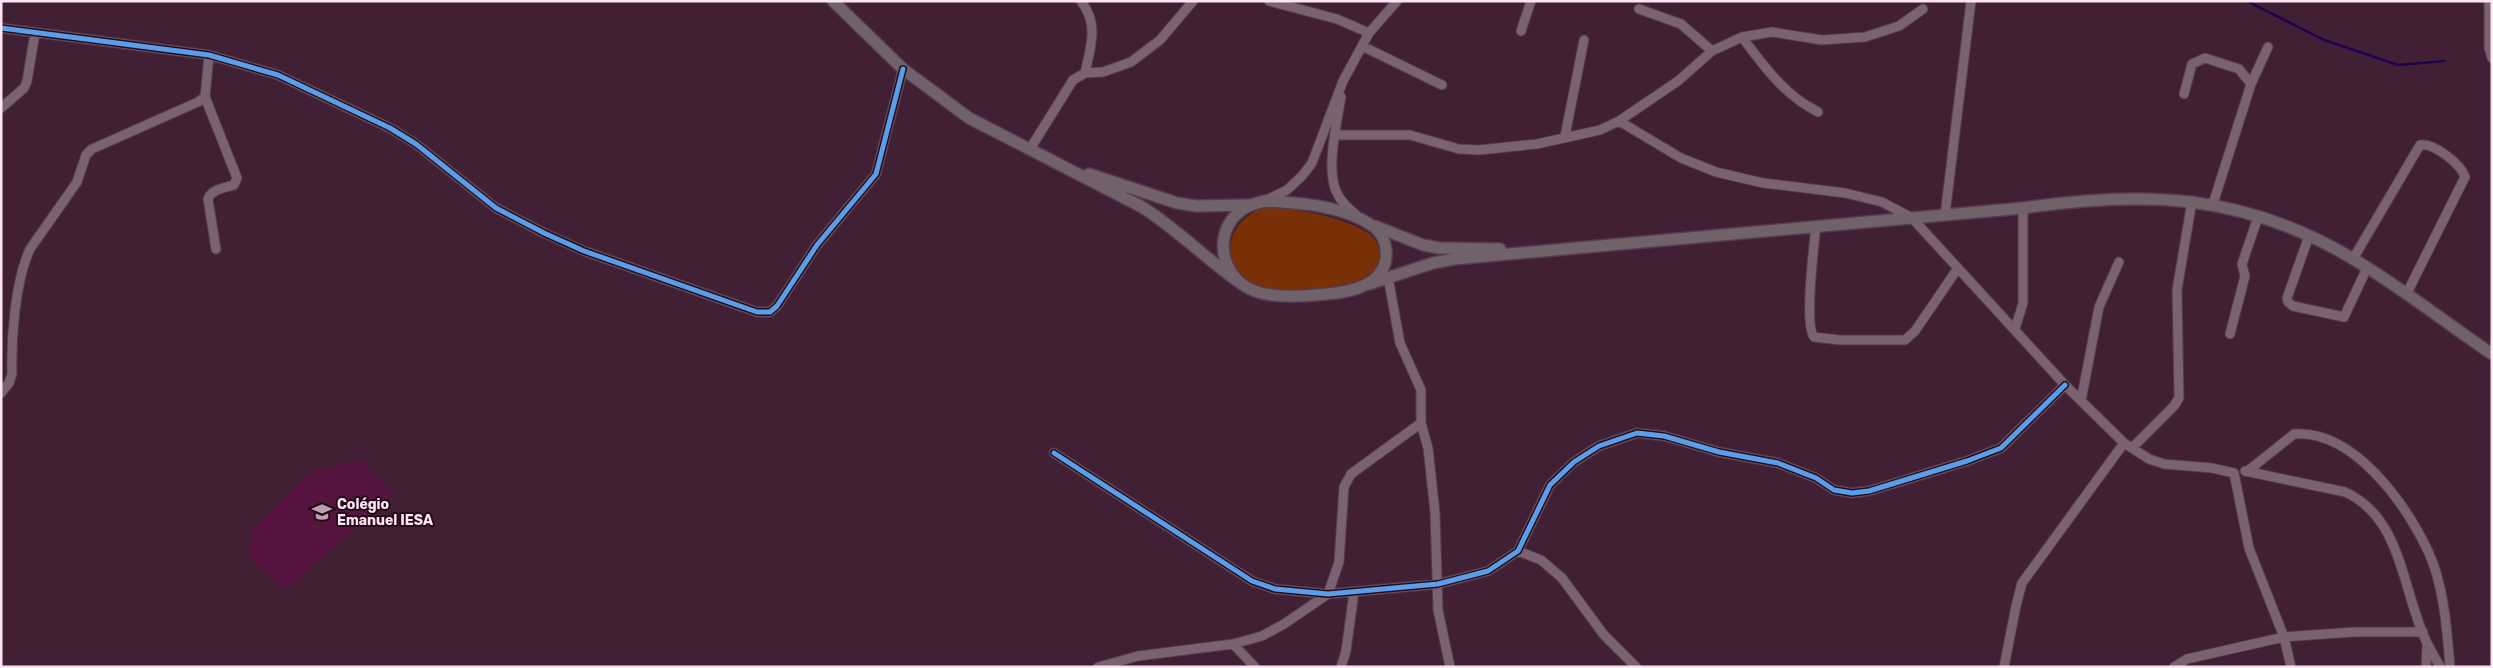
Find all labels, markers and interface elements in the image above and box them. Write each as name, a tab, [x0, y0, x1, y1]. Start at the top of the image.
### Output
place label: Colégio Emanuel IESA	[337, 496, 433, 529]
school or university icon: Colégio Emanuel IESA	[311, 501, 333, 523]

